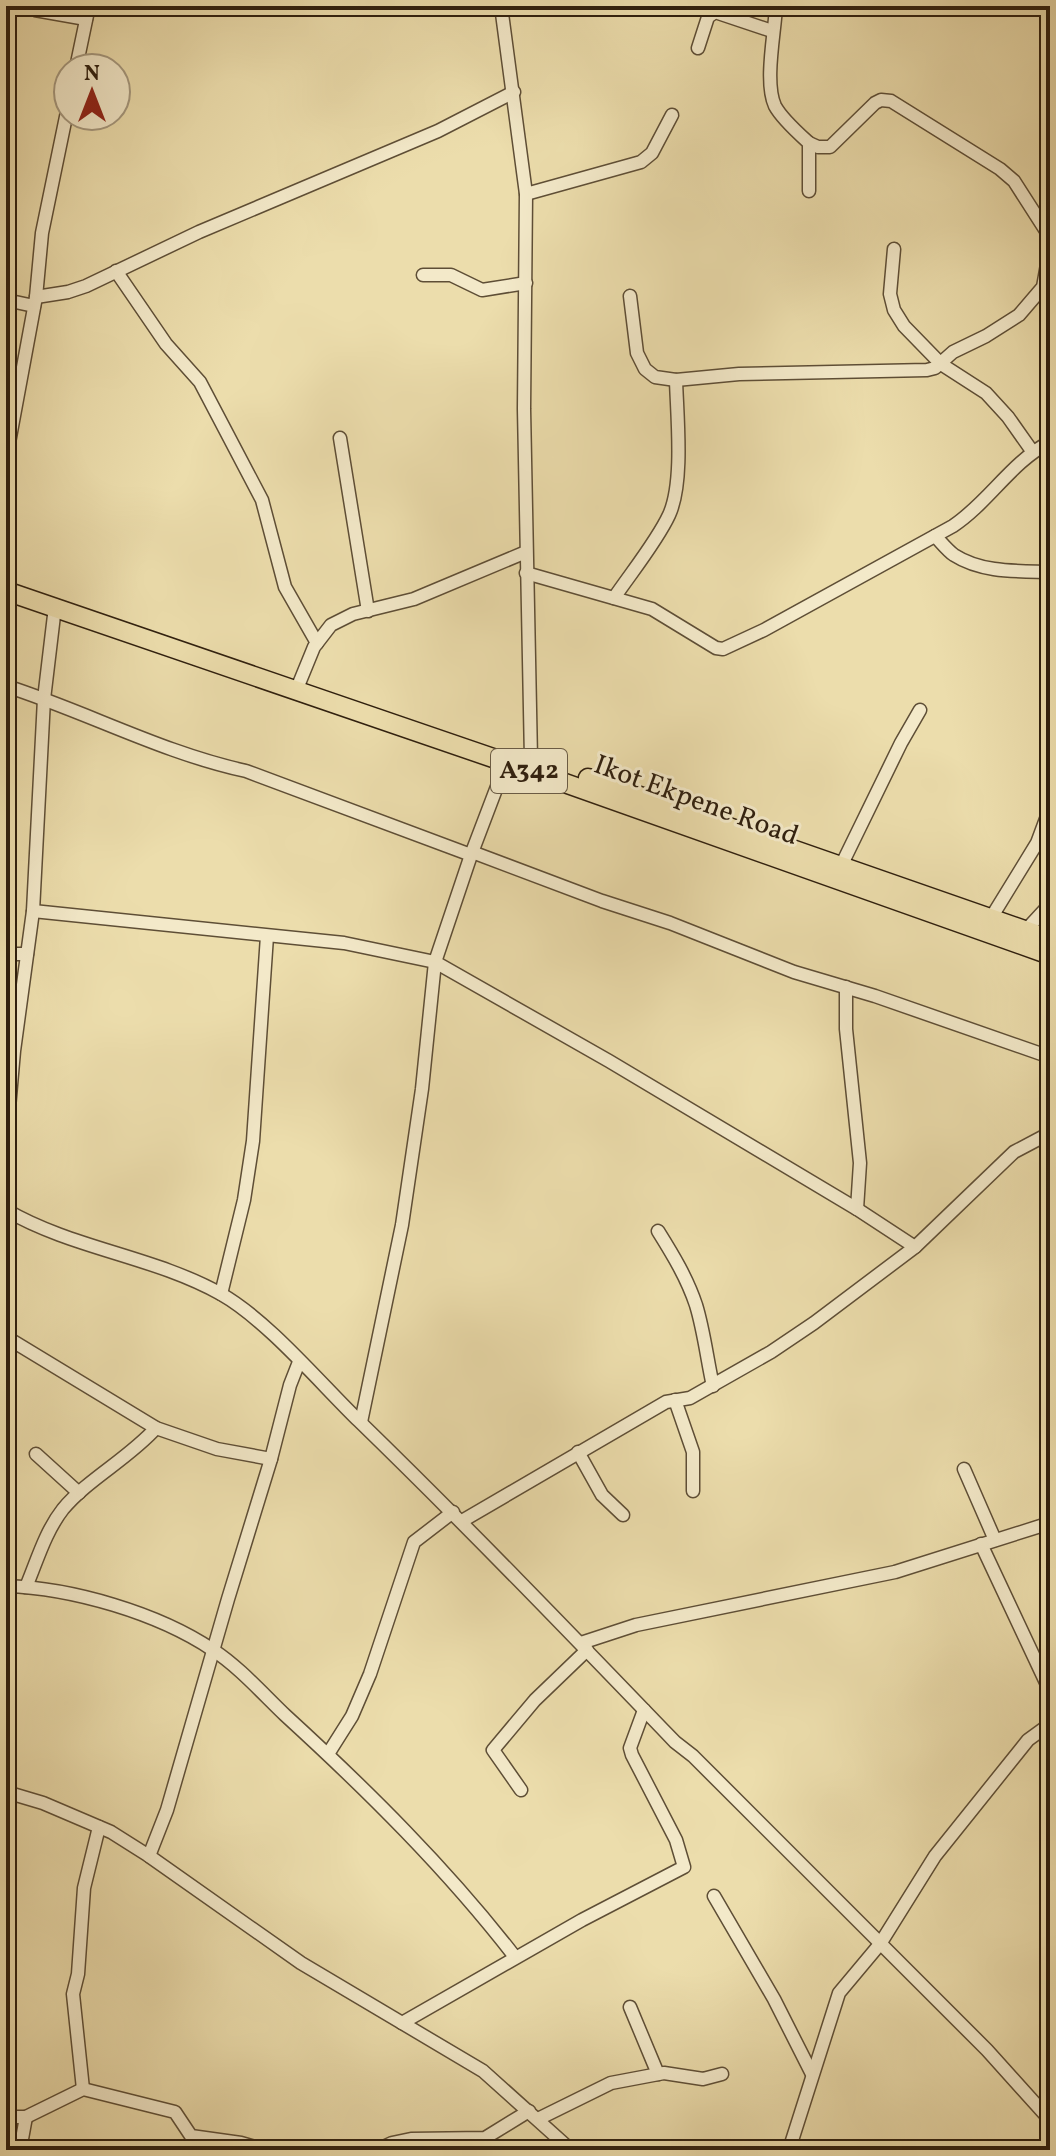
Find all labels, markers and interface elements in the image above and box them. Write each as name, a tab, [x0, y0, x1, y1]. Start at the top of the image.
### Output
north arrow	[52, 52, 132, 132]
text: N	[84, 59, 100, 90]
street label: Ikot Ekpene Road	[588, 746, 804, 856]
road number: A342	[491, 749, 567, 793]

